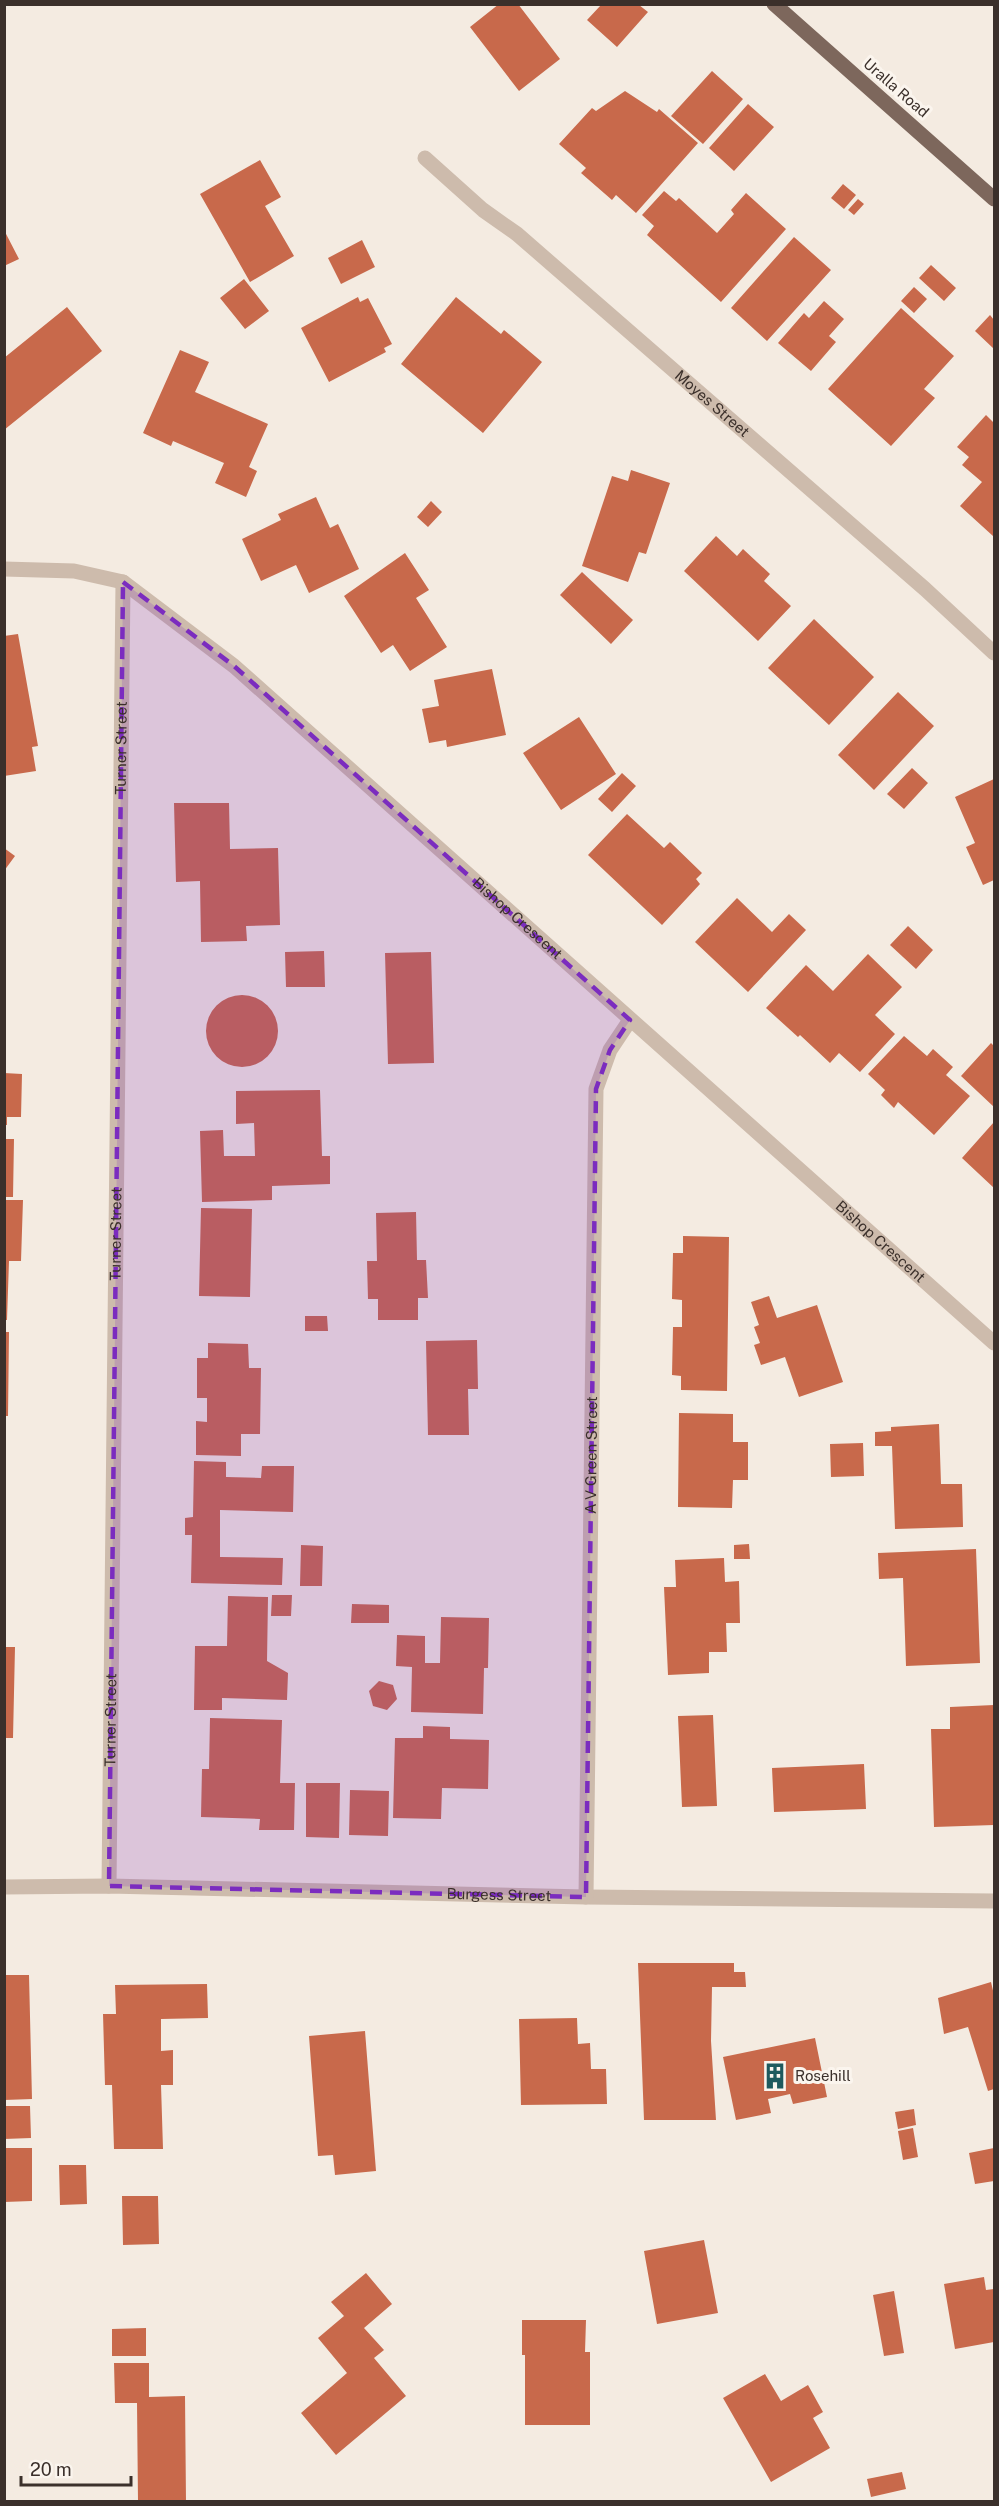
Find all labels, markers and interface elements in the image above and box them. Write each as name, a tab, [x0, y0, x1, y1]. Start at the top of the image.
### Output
street label: Uralla Road	[860, 55, 932, 120]
street label: Moyes Street	[672, 366, 753, 440]
street label: Turner Street	[112, 701, 130, 795]
street label: Bishop Crescent	[470, 874, 566, 962]
street label: Turner Street	[106, 1187, 125, 1281]
street label: Bishop Crescent	[832, 1197, 929, 1286]
street label: A V Green Street	[582, 1396, 600, 1514]
street label: Turner Street	[101, 1673, 119, 1767]
street label: Burgess Street	[446, 1885, 552, 1904]
building icon: Rosehill	[760, 2061, 790, 2091]
place label: Rosehill	[795, 2067, 851, 2084]
scale bar	[21, 2449, 130, 2487]
text: 20 m	[30, 2459, 72, 2480]

